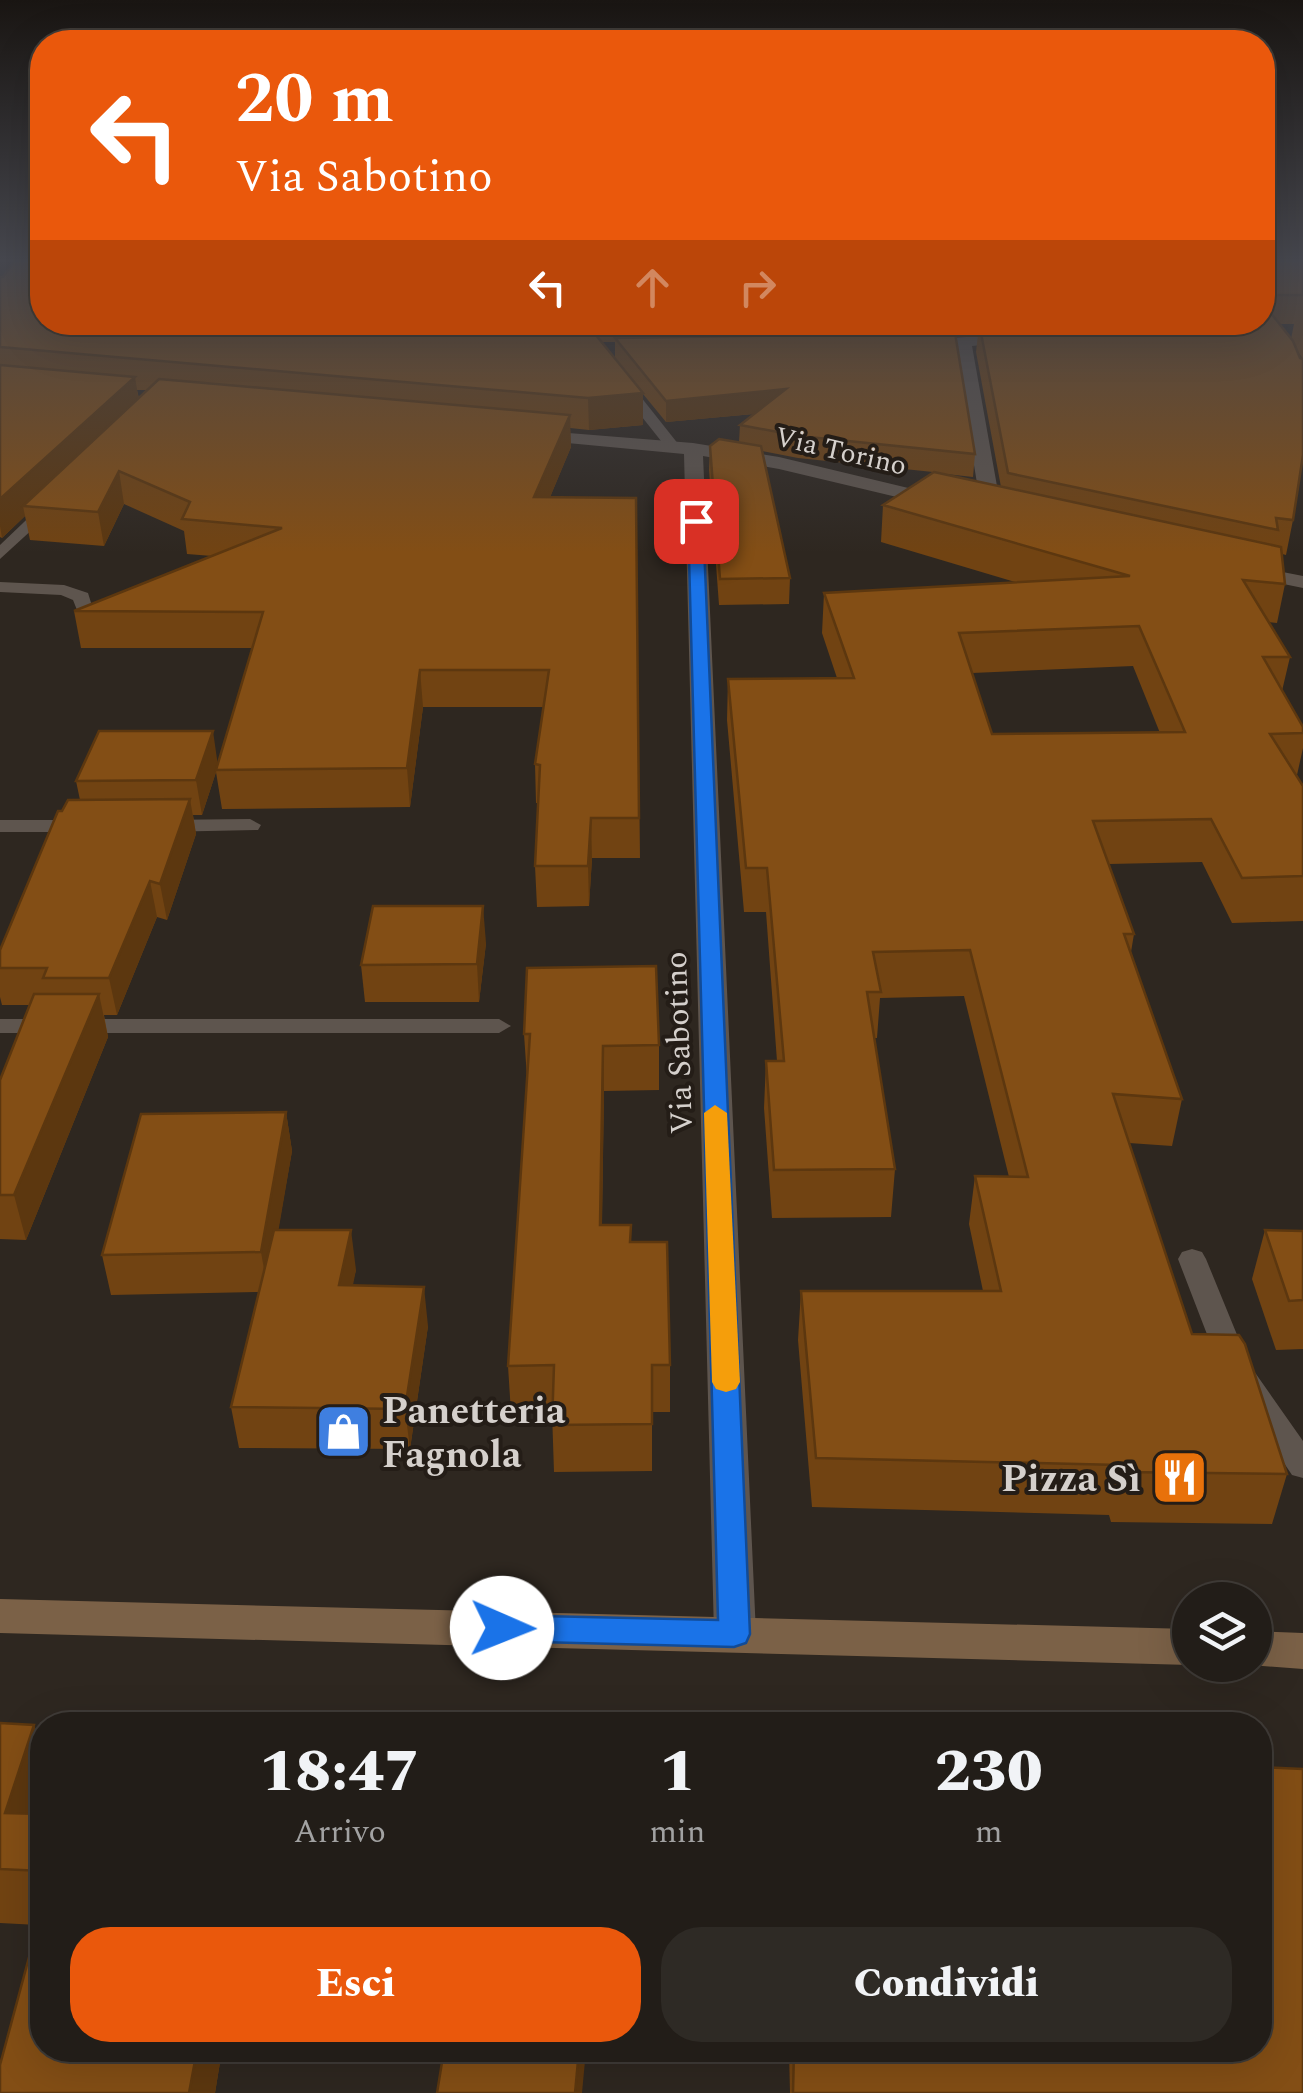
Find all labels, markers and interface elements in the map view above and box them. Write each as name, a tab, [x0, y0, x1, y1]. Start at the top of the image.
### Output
text: 20 m	[235, 47, 394, 153]
icon: left	[70, 70, 200, 200]
text: Via Sabotino	[235, 143, 492, 212]
icon: left	[520, 260, 575, 315]
icon: ahead	[625, 260, 680, 315]
icon: right	[730, 260, 785, 315]
street label: Via Torino	[771, 415, 911, 487]
pin	[654, 479, 739, 564]
icon: arrive	[669, 494, 724, 549]
street label: Via Sabotino	[652, 951, 707, 1135]
place label: Panetteria Fagnola	[382, 1383, 566, 1485]
shop icon: Panetteria Fagnola	[313, 1402, 373, 1462]
restaurant icon: Pizza Sì	[1150, 1448, 1210, 1508]
place label: Pizza Sì	[1001, 1451, 1141, 1509]
position arrow	[450, 1576, 554, 1680]
map controls	[1172, 1582, 1272, 1682]
button: layers	[1172, 1582, 1272, 1682]
text: 18:47	[259, 1726, 420, 1818]
text: 1	[659, 1726, 695, 1818]
text: 230	[935, 1726, 1043, 1818]
text: Arrivo	[294, 1808, 386, 1857]
text: min	[649, 1808, 705, 1857]
text: m	[975, 1808, 1002, 1857]
button: Esci	[70, 1927, 641, 2042]
button: Condividi	[661, 1927, 1232, 2042]

